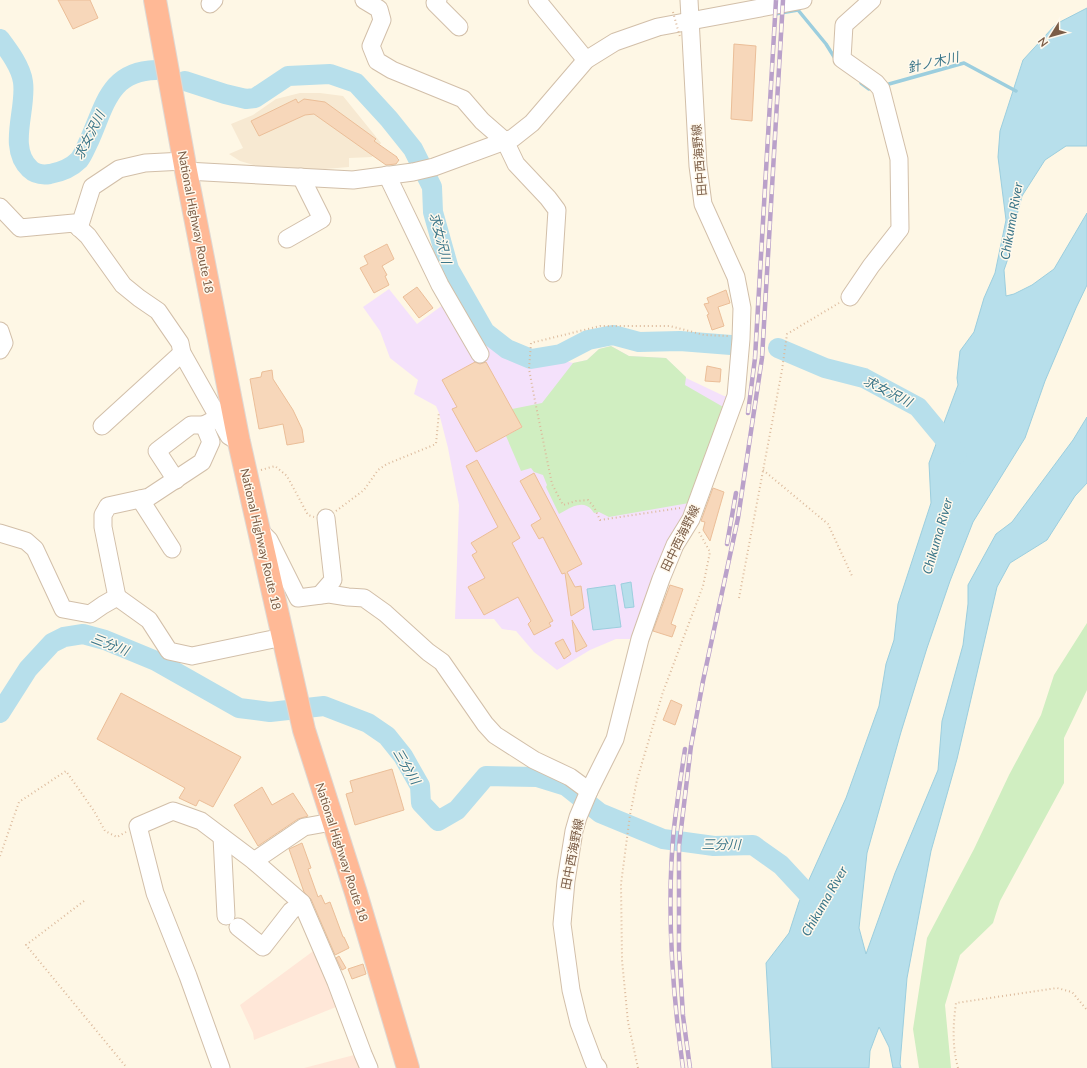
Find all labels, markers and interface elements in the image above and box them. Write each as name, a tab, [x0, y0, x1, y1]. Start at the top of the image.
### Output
north arrow	[1031, 16, 1071, 56]
text: N	[1035, 35, 1050, 50]
water label: 針ノ木川	[906, 48, 962, 76]
water label: 求女沢川	[70, 106, 109, 162]
street label: 田中西海野線	[688, 123, 710, 197]
street label: National Highway Route 18	[175, 149, 217, 295]
water label: Chikuma River	[996, 181, 1026, 261]
water label: 求女沢川	[427, 211, 456, 267]
water label: 求女沢川	[861, 372, 917, 411]
street label: National Highway Route 18	[237, 467, 285, 611]
water label: Chikuma River	[919, 496, 956, 576]
street label: 田中西海野線	[657, 502, 703, 574]
water label: 三分川	[89, 630, 133, 659]
water label: 三分川	[390, 745, 425, 789]
street label: National Highway Route 18	[312, 781, 372, 923]
street label: 田中西海野線	[558, 817, 586, 891]
water label: 三分川	[701, 836, 743, 852]
water label: Chikuma River	[798, 863, 851, 939]

